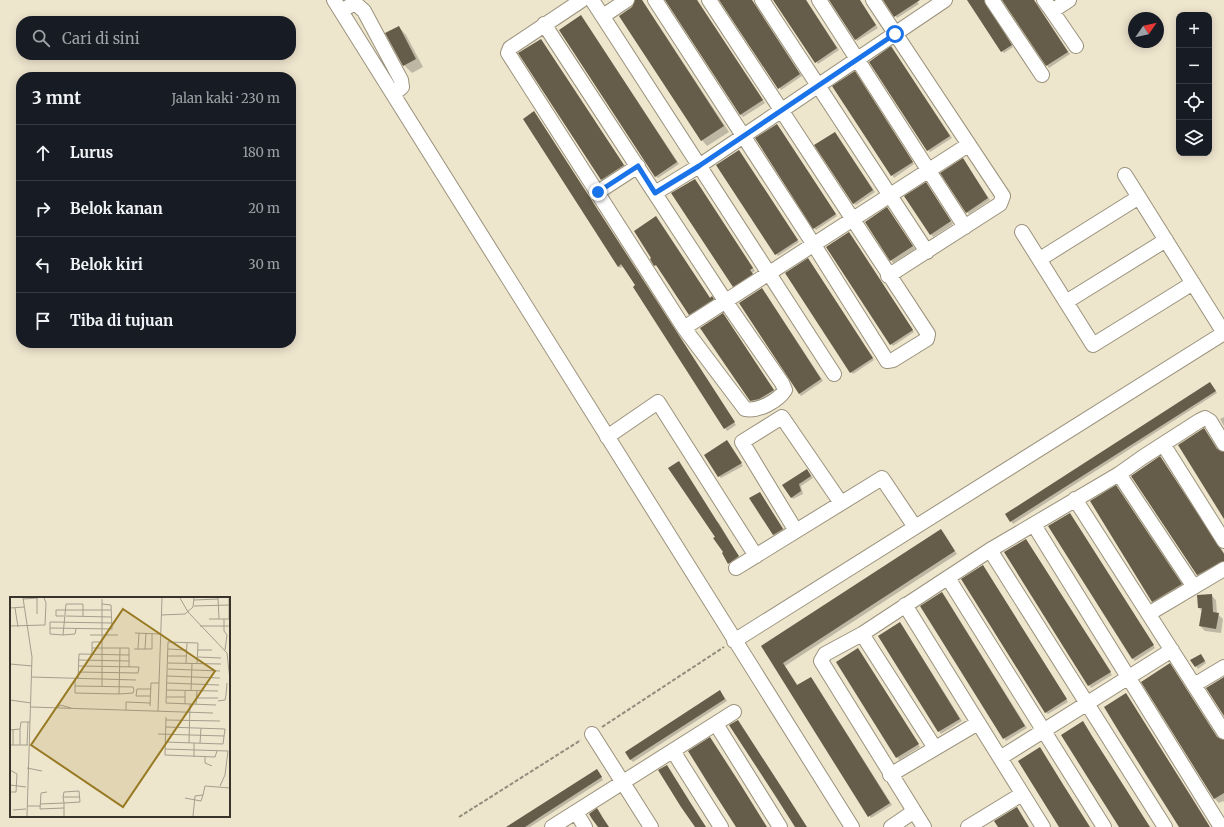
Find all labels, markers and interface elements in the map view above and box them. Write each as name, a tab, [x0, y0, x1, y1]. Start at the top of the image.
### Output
north arrow	[1128, 12, 1164, 48]
map controls	[1176, 12, 1212, 156]
button: +	[1176, 12, 1212, 48]
search box	[16, 16, 296, 60]
route start	[886, 25, 904, 43]
icon: search	[30, 27, 52, 49]
text: Cari di sini	[62, 29, 140, 48]
button: −	[1176, 48, 1212, 84]
button: locate	[1176, 84, 1212, 120]
text: 3 mnt	[32, 87, 81, 109]
text: Jalan kaki · 230 m	[172, 90, 280, 107]
button: layers	[1176, 120, 1212, 156]
icon: ahead	[32, 142, 54, 164]
text: Lurus	[70, 143, 113, 162]
text: 180 m	[242, 144, 280, 161]
route end	[589, 183, 607, 201]
icon: right	[32, 198, 54, 220]
text: Belok kanan	[70, 199, 163, 218]
text: 20 m	[248, 200, 280, 217]
icon: left	[32, 254, 54, 276]
text: Belok kiri	[70, 255, 143, 274]
text: 30 m	[248, 256, 280, 273]
icon: arrive	[32, 310, 54, 332]
text: Tiba di tujuan	[70, 311, 173, 330]
inset map	[10, 597, 230, 817]

